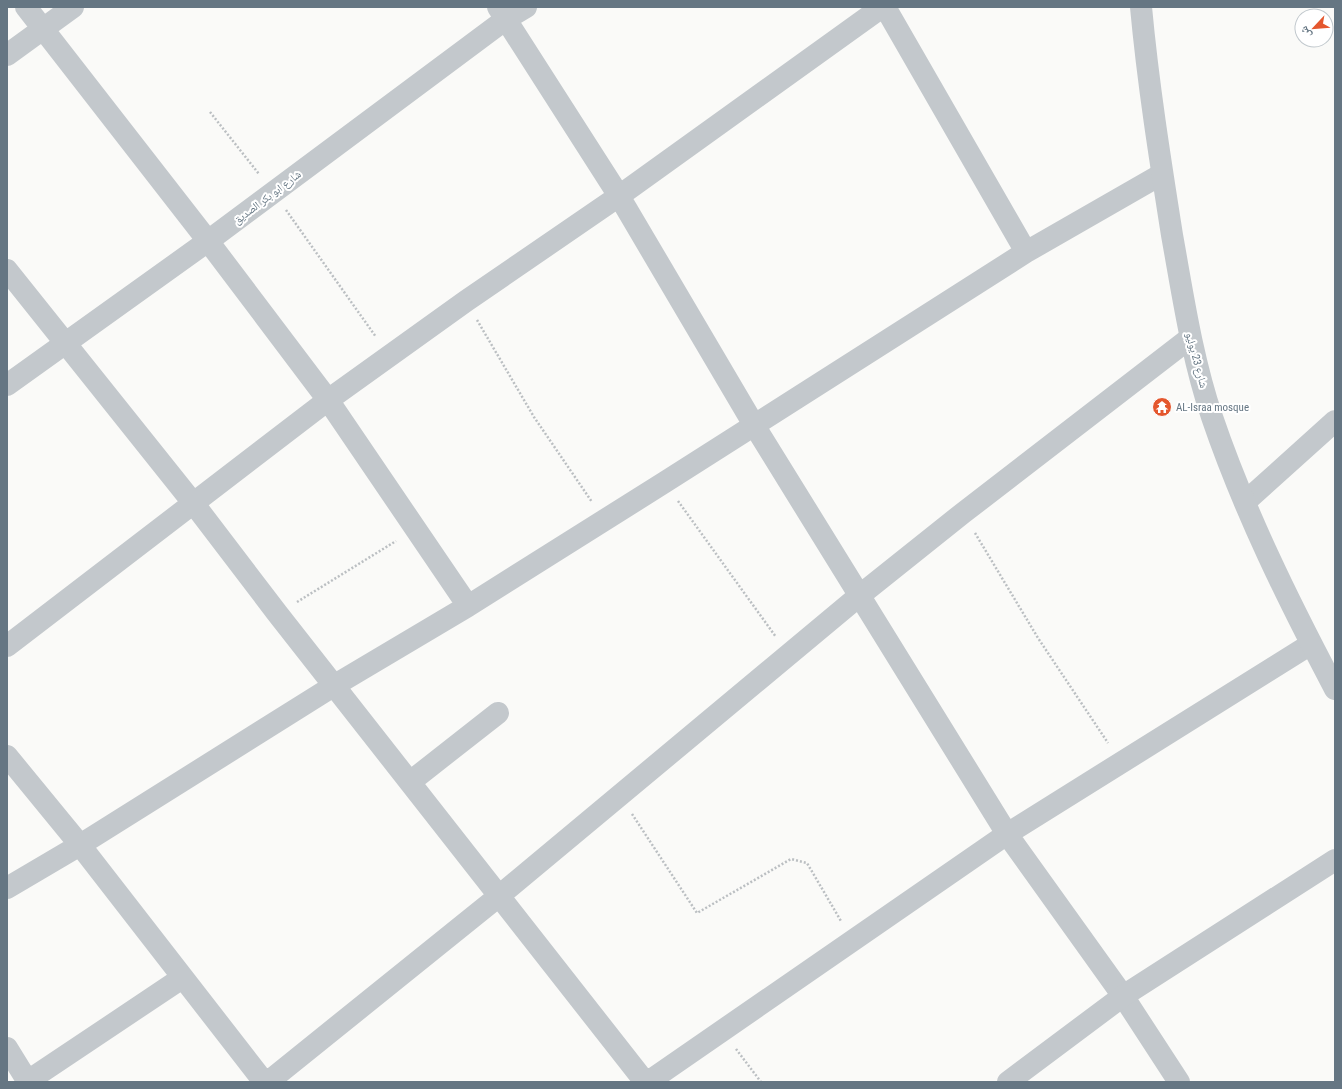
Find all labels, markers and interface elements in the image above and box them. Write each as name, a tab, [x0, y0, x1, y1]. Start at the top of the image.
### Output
north arrow	[1294, 8, 1334, 48]
text: ش	[1297, 23, 1315, 40]
street label: شارع ابو بكر الصديق	[231, 168, 304, 227]
street label: شارع 23 يوليو	[1183, 331, 1210, 389]
temple icon: AL-Israa mosque	[1151, 396, 1173, 418]
place label: AL-Israa mosque	[1176, 401, 1249, 414]

